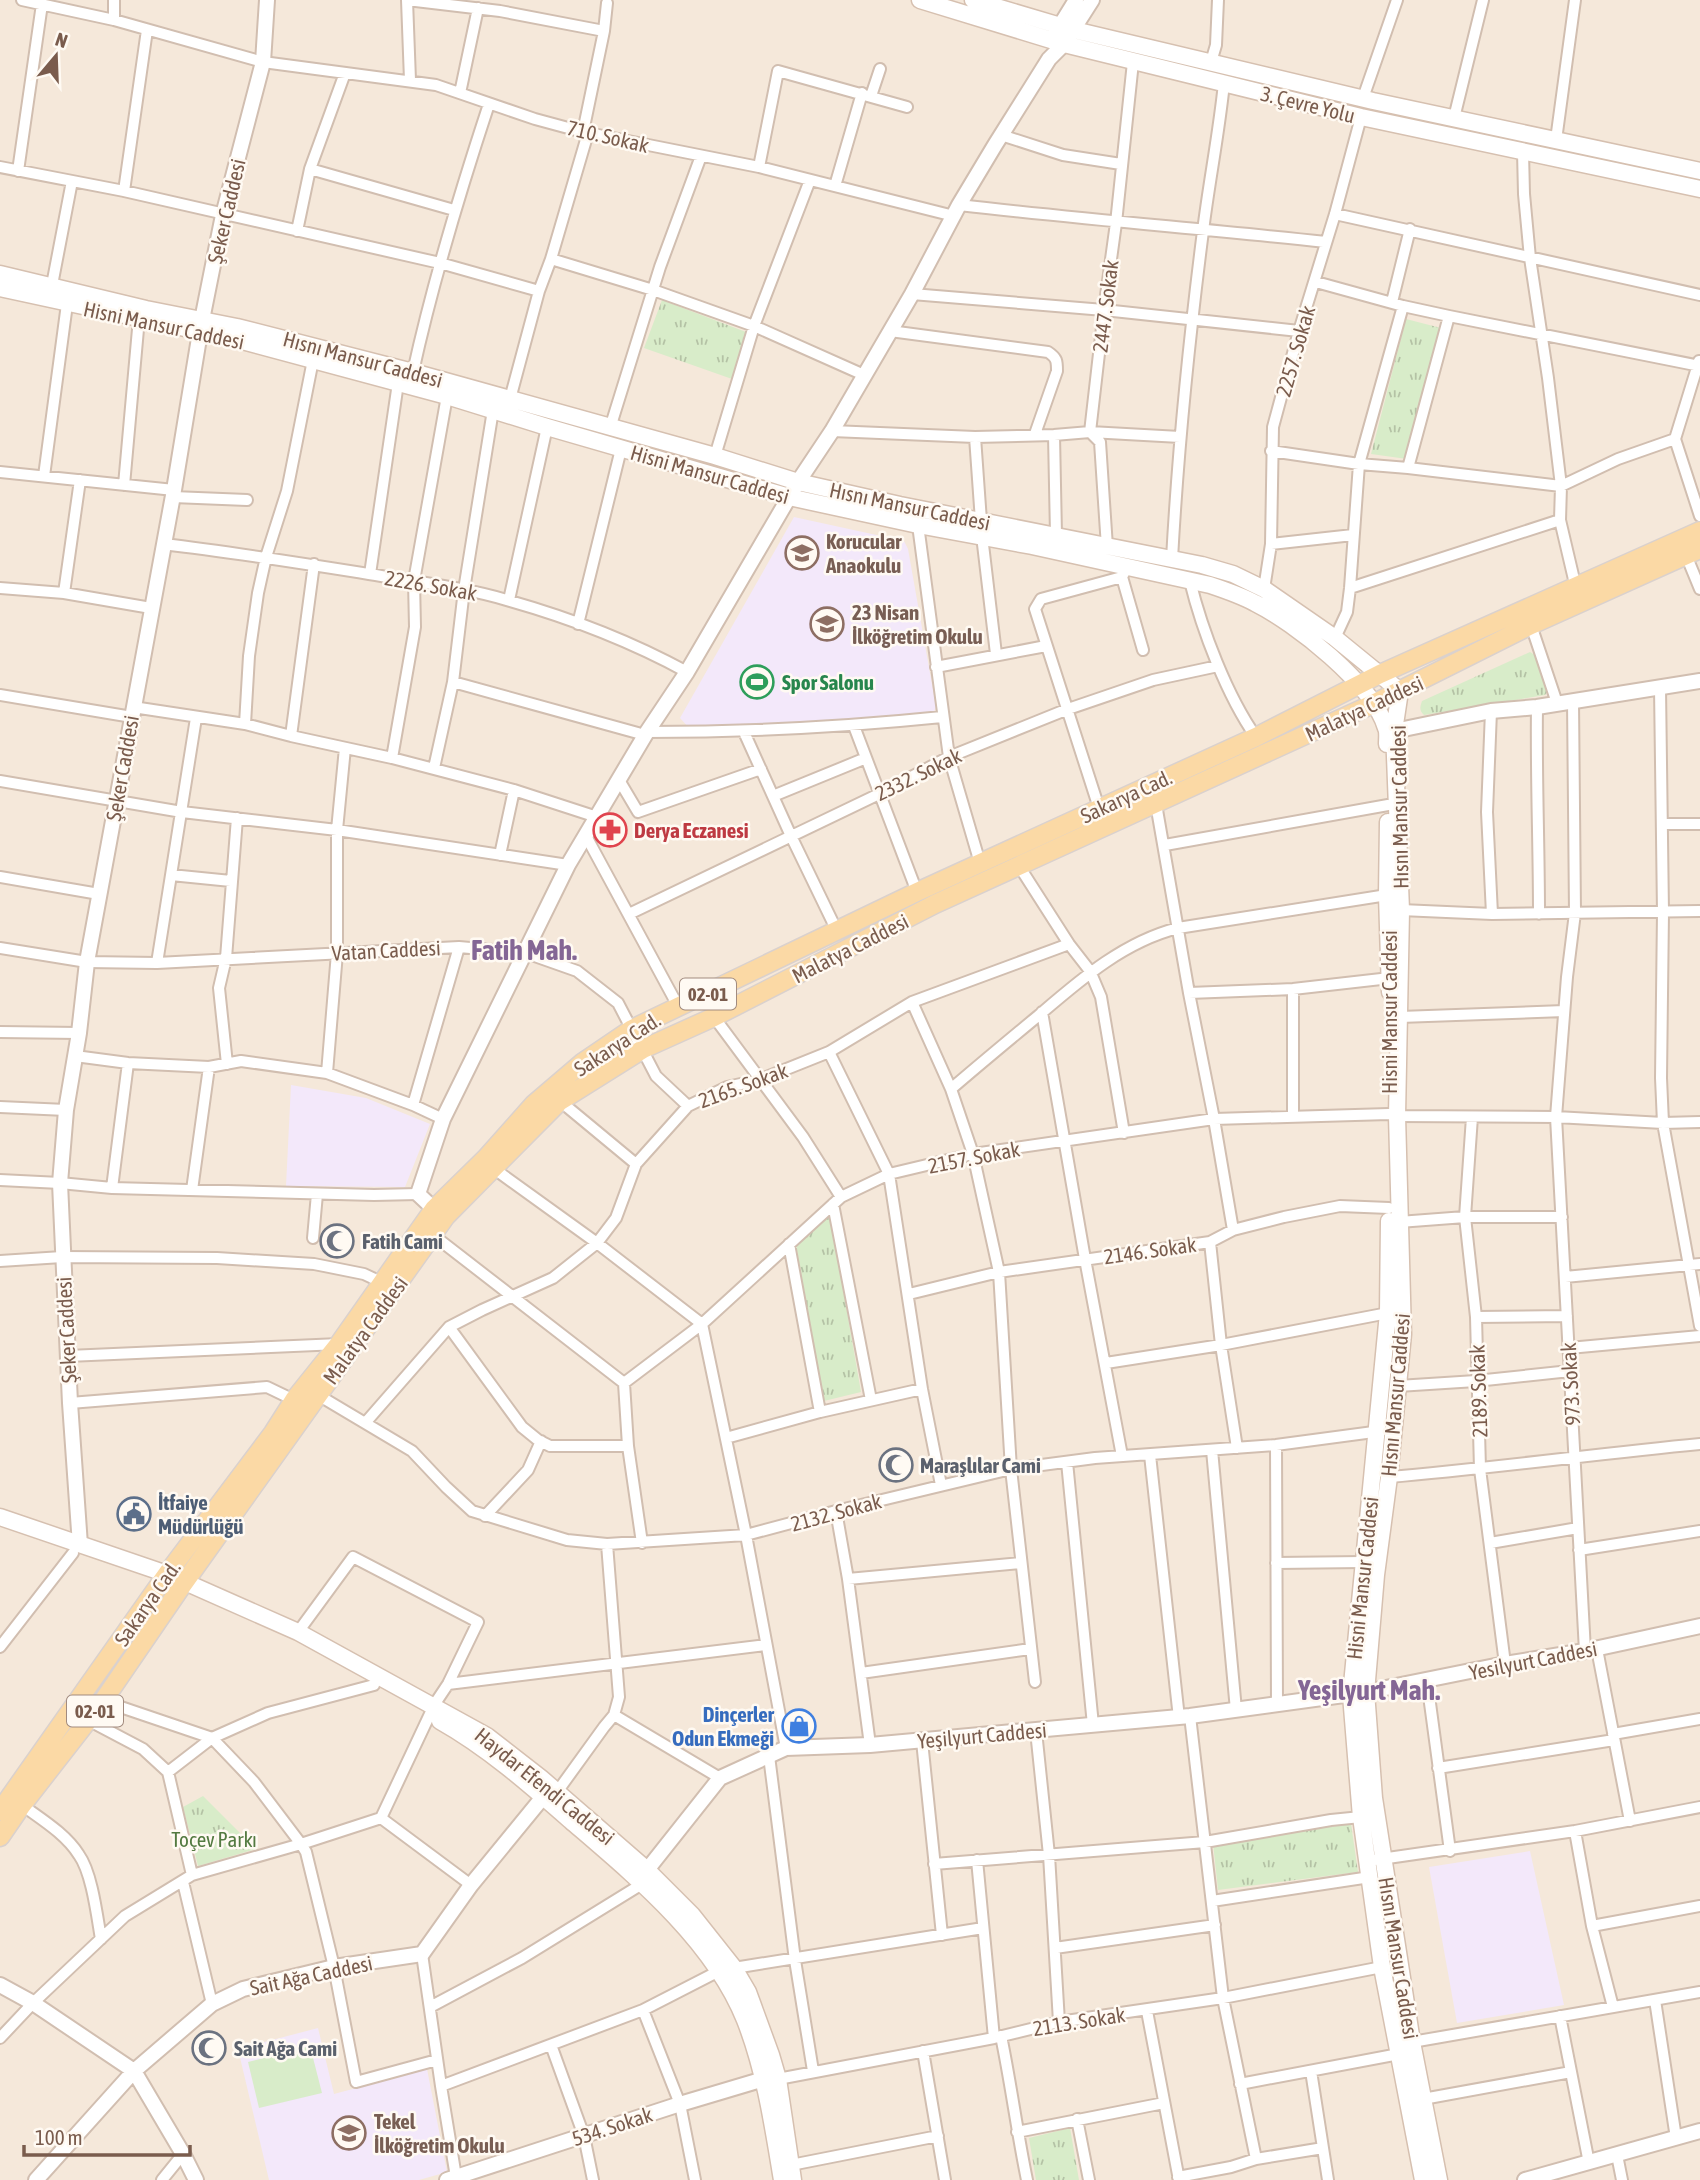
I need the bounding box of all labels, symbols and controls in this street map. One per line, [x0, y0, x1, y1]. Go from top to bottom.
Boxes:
north arrow [21, 21, 91, 91]
text: N [53, 28, 70, 52]
street label: 3. Çevre Yolu [1258, 81, 1358, 127]
street label: 710. Sokak [565, 115, 651, 157]
street label: Şeker Caddesi [202, 156, 250, 266]
street label: 2447. Sokak [1087, 258, 1123, 354]
street label: Hisni Mansur Caddesi [81, 296, 247, 354]
street label: 2257. Sokak [1271, 303, 1319, 399]
street label: Hısnı Mansur Caddesi [281, 326, 445, 392]
street label: Hisni Mansur Caddesi [628, 440, 792, 508]
street label: Hısnı Mansur Caddesi [827, 477, 993, 535]
place label: Korucular Anaokulu [825, 529, 902, 577]
school or university icon: Korucular Anaokulu [783, 534, 821, 572]
street label: 2226. Sokak [383, 565, 479, 605]
place label: 23 Nisan İlköğretim Okulu [852, 600, 983, 648]
school or university icon: 23 Nisan İlköğretim Okulu [808, 605, 846, 643]
sports icon: Spor Salonu [738, 663, 776, 701]
place label: Spor Salonu [782, 670, 874, 694]
street label: Malatya Caddesi [1301, 670, 1427, 746]
street label: Şeker Caddesi [101, 713, 143, 823]
street label: Hısnı Mansur Caddesi [1386, 725, 1412, 889]
street label: 2332. Sokak [871, 743, 965, 805]
street label: Sakarya Cad. [1077, 764, 1175, 828]
pharmacy icon: Derya Eczanesi [591, 811, 629, 849]
place label: Derya Eczanesi [634, 818, 749, 842]
street label: Malatya Caddesi [788, 908, 912, 988]
street label: Hisni Mansur Caddesi [1377, 930, 1401, 1094]
district label: Fatih Mah. [471, 934, 577, 966]
street label: Vatan Caddesi [331, 935, 441, 965]
road number: 02-01 [680, 978, 736, 1010]
street label: Sakarya Cad. [569, 1007, 665, 1081]
street label: 2165. Sokak [695, 1058, 791, 1112]
street label: 2157. Sokak [926, 1136, 1022, 1178]
mosque icon: Fatih Cami [318, 1222, 356, 1260]
place label: Fatih Cami [362, 1229, 443, 1253]
street label: 2146. Sokak [1102, 1232, 1198, 1268]
street label: Malatya Caddesi [318, 1271, 412, 1389]
street label: Şeker Caddesi [51, 1276, 81, 1384]
street label: Hısnı Mansur Caddesi [1376, 1312, 1414, 1478]
street label: 973. Sokak [1556, 1342, 1584, 1426]
street label: 2189. Sokak [1464, 1344, 1492, 1438]
mosque icon: Maraşlılar Cami [877, 1446, 915, 1484]
place label: Maraşlılar Cami [920, 1453, 1041, 1477]
street label: 2132. Sokak [788, 1488, 884, 1536]
place label: İtfaiye Müdürlüğü [158, 1490, 243, 1538]
public building icon: İtfaiye Müdürlüğü [115, 1495, 153, 1533]
street label: Hisni Mansur Caddesi [1342, 1495, 1382, 1661]
street label: Sakarya Cad. [109, 1556, 185, 1650]
street label: Yesilyurt Caddesi [1467, 1636, 1599, 1684]
district label: Yeşilyurt Mah. [1297, 1674, 1440, 1706]
road number: 02-01 [67, 1695, 123, 1726]
place label: Dinçerler Odun Ekmeği [672, 1702, 775, 1750]
shop icon: Dinçerler Odun Ekmeği [780, 1707, 818, 1745]
street label: Yeşilyurt Caddesi [916, 1717, 1048, 1753]
street label: Haydar Efendi Caddesi [471, 1722, 619, 1850]
park label: Toçev Parkı [171, 1827, 257, 1851]
street label: Hısnı Mansur Caddesi [1374, 1875, 1424, 2041]
street label: Sait Ağa Caddesi [247, 1950, 375, 2000]
street label: 2113. Sokak [1031, 2002, 1127, 2040]
mosque icon: Sait Ağa Cami [190, 2029, 228, 2067]
place label: Sait Ağa Cami [234, 2036, 337, 2060]
street label: 534. Sokak [569, 2102, 655, 2150]
place label: Tekel İlköğretim Okulu [374, 2109, 505, 2157]
scale bar [24, 2114, 191, 2158]
school or university icon: Tekel İlköğretim Okulu [330, 2114, 368, 2152]
text: 100 m [35, 2125, 83, 2149]

